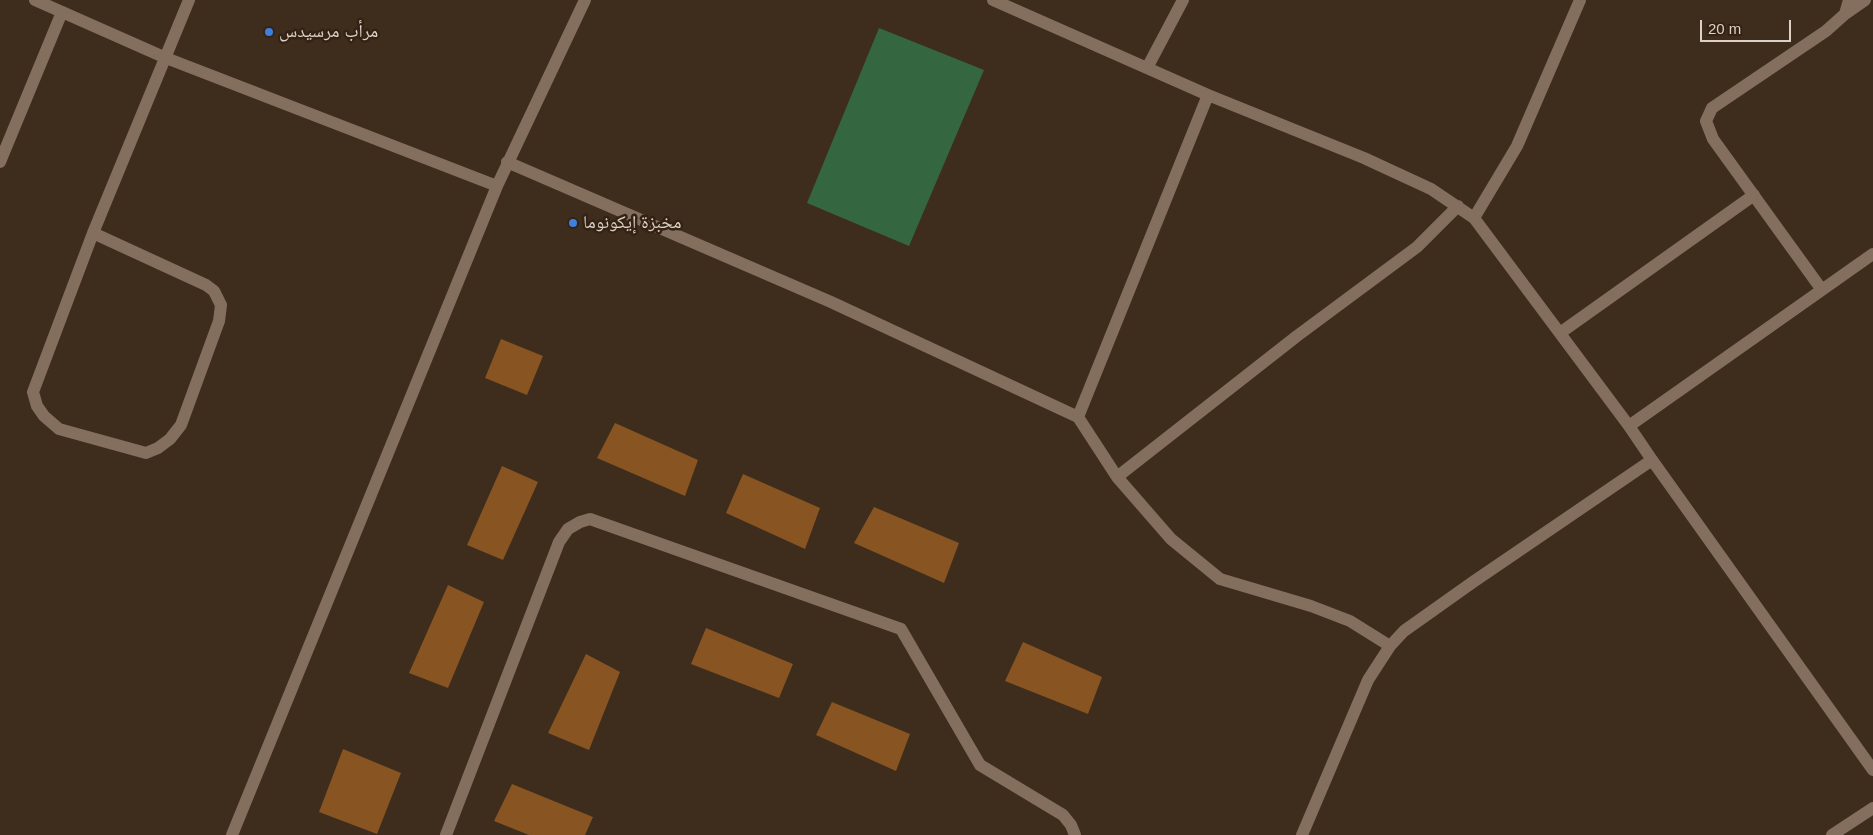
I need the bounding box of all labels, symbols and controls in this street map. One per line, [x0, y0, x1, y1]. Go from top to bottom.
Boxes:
scale bar [1703, 10, 1794, 42]
text: 20 m [1708, 20, 1741, 37]
place label: مرأب مرسيدس [279, 21, 378, 43]
marker: مرأب مرسيدس [263, 26, 275, 38]
place label: مخبزة إيكونوما [583, 212, 681, 234]
marker: مخبزة إيكونوما [567, 217, 579, 229]

